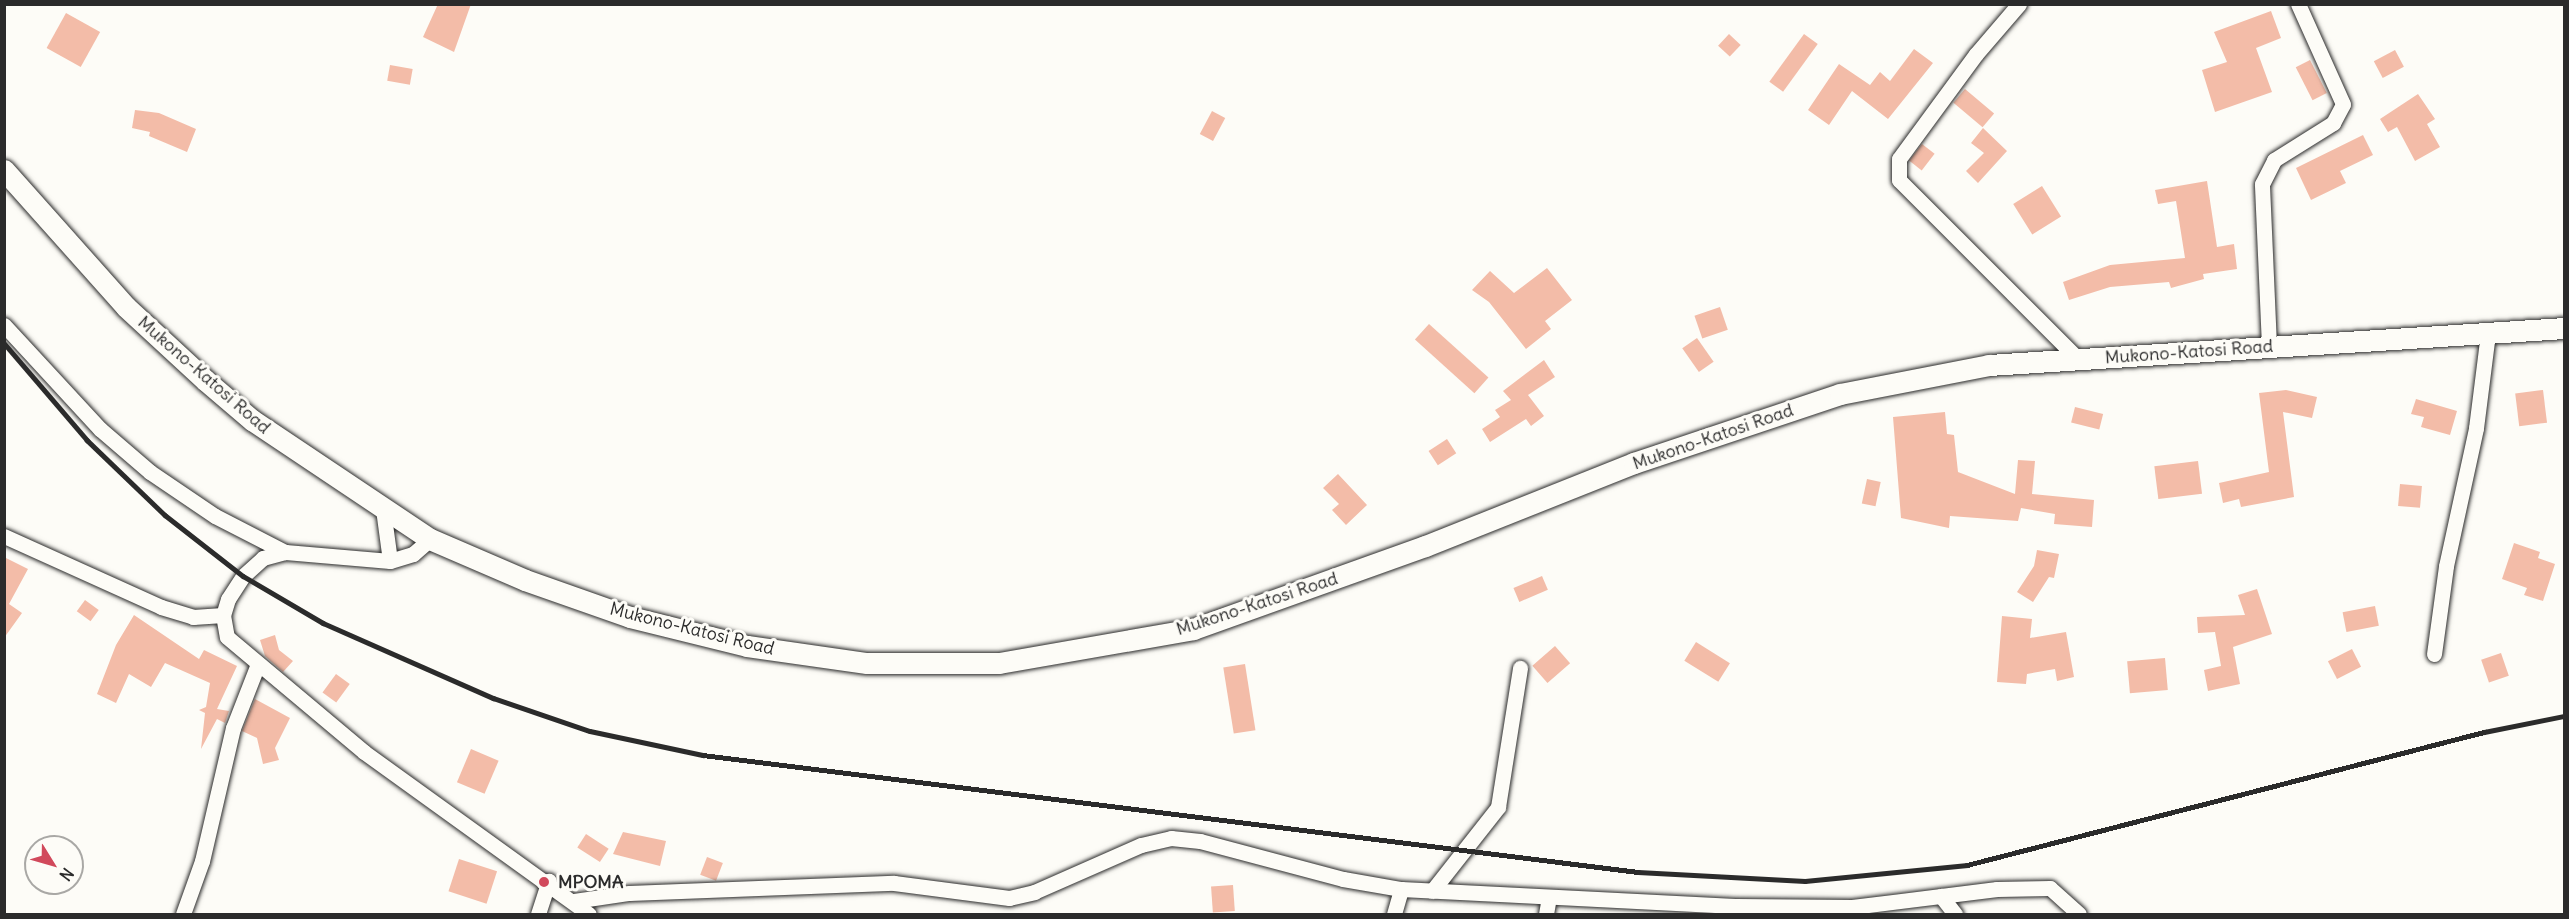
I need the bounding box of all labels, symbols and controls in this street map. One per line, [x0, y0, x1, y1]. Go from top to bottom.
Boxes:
street label: Mukono-Katosi Road [133, 312, 275, 438]
street label: Mukono-Katosi Road [2104, 335, 2274, 369]
street label: Mukono-Katosi Road [1630, 399, 1796, 475]
street label: Mukono-Katosi Road [1173, 568, 1341, 640]
street label: Mukono-Katosi Road [608, 598, 776, 660]
north arrow [24, 835, 84, 895]
text: N [55, 864, 78, 885]
place label: MPOMA [558, 871, 624, 893]
marker: MPOMA [535, 873, 553, 891]

